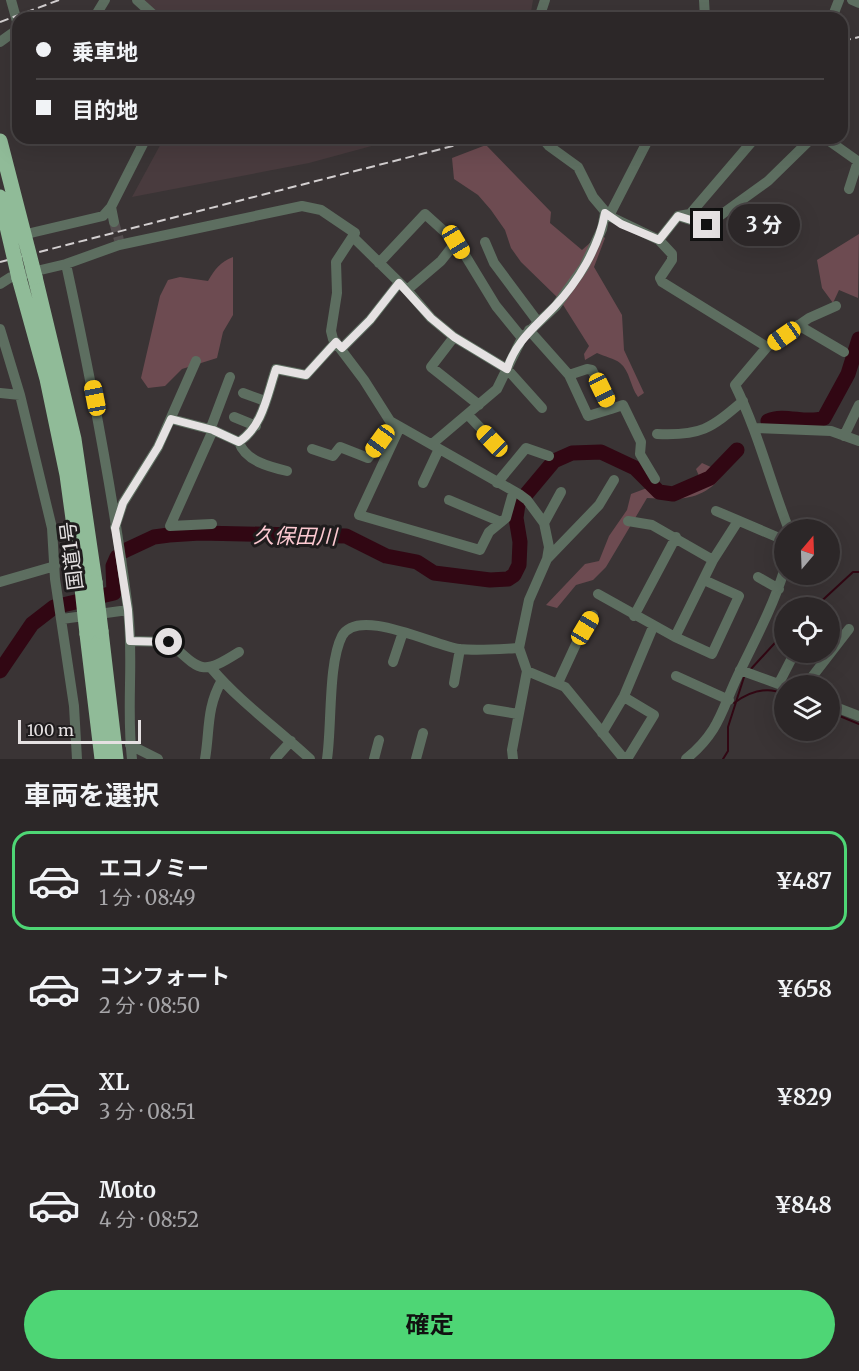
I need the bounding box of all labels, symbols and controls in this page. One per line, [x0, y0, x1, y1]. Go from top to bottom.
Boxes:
text: 乗車地 [72, 38, 138, 66]
text: 目的地 [72, 96, 138, 124]
callout: 3 分 [728, 204, 800, 246]
route end [693, 211, 720, 238]
text: 3 分 [746, 212, 782, 237]
car [439, 222, 473, 262]
car [764, 318, 804, 354]
car [586, 370, 618, 410]
car [83, 379, 107, 417]
car [362, 421, 398, 461]
car [473, 422, 511, 460]
north arrow [774, 519, 840, 585]
map controls [774, 519, 840, 741]
street label: 国道1号 [54, 520, 88, 592]
water label: 久保田川 [253, 522, 339, 550]
button: locate [774, 597, 840, 663]
car [568, 608, 602, 648]
route start [155, 628, 182, 655]
button: layers [774, 675, 840, 741]
scale bar [18, 717, 141, 744]
text: 100 m [27, 720, 74, 740]
text: 車両を選択 [24, 778, 159, 812]
icon: car [27, 854, 81, 908]
text: エコノミー [99, 854, 209, 882]
text: ¥487 [775, 867, 832, 895]
text: 1 分 · 08:49 [99, 885, 196, 910]
icon: car [27, 962, 81, 1016]
text: コンフォート [99, 962, 230, 990]
text: ¥658 [776, 975, 832, 1003]
text: 2 分 · 08:50 [99, 993, 200, 1018]
text: XL [99, 1068, 129, 1096]
icon: car [27, 1070, 81, 1124]
text: ¥829 [776, 1083, 832, 1111]
text: 3 分 · 08:51 [99, 1099, 195, 1124]
text: Moto [99, 1176, 156, 1204]
icon: car [27, 1178, 81, 1232]
text: ¥848 [774, 1191, 832, 1219]
text: 4 分 · 08:52 [99, 1207, 199, 1232]
button: 確定 [24, 1290, 835, 1359]

